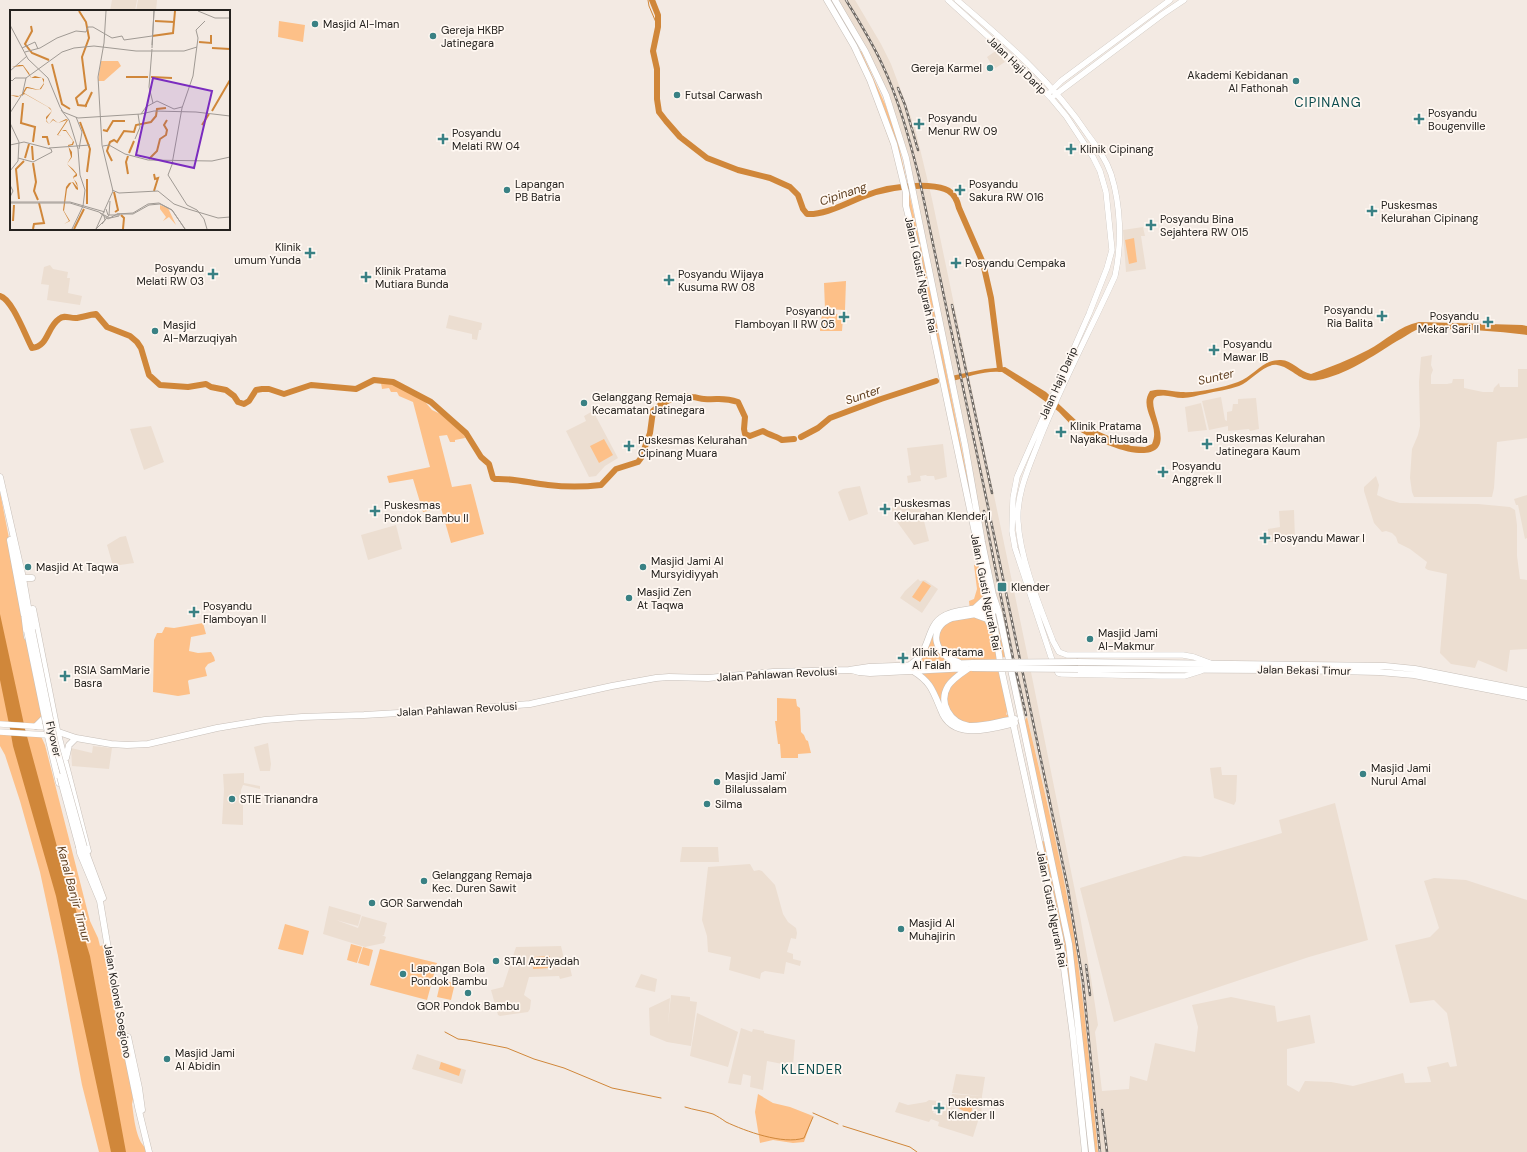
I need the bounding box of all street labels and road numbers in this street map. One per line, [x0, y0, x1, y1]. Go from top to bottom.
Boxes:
street label: Jalan Haji Darip [984, 33, 1050, 97]
street label: Jalan I Gusti Ngurah Rai [902, 215, 940, 335]
street label: Jalan Haji Darip [1036, 344, 1080, 421]
street label: Jalan I Gusti Ngurah Rai [968, 532, 1004, 652]
street label: Jalan Bekasi Timur [1257, 662, 1351, 678]
street label: Jalan Pahlawan Revolusi [716, 664, 838, 684]
street label: Jalan Pahlawan Revolusi [396, 699, 518, 719]
street label: Flyover [43, 720, 65, 758]
street label: Jalan I Gusti Ngurah Rai [1034, 849, 1070, 969]
street label: Jalan Kolonel Soegiono [101, 943, 135, 1059]

